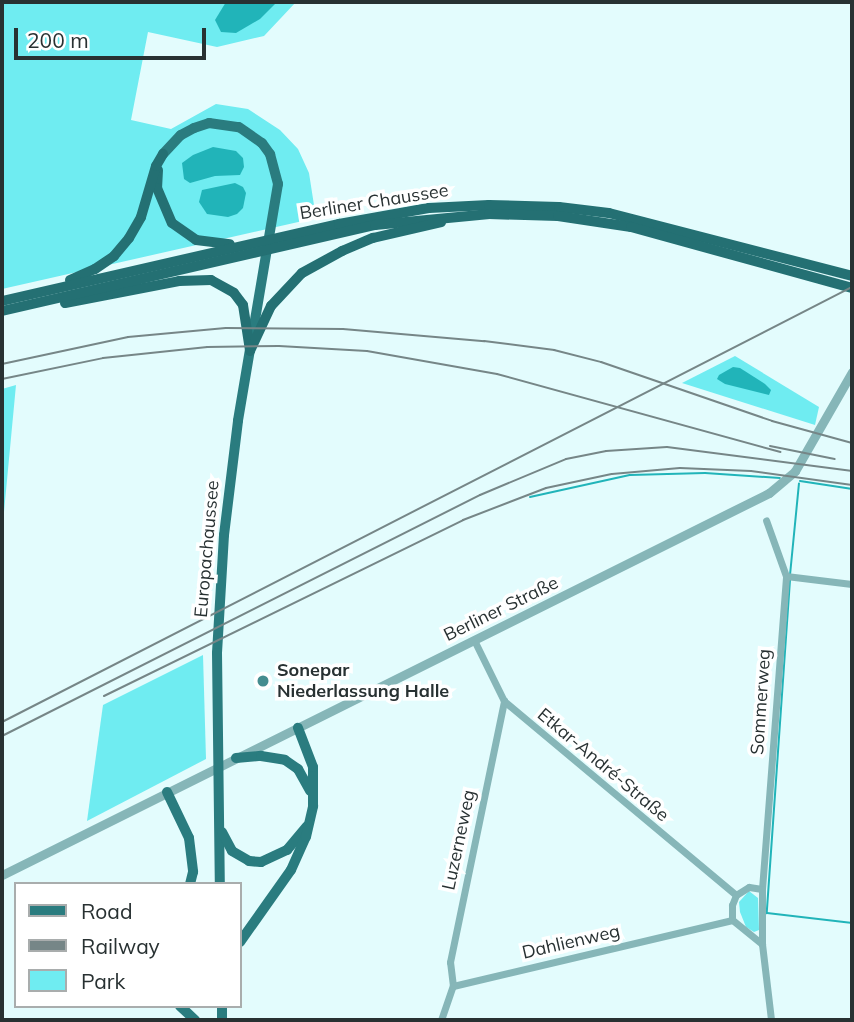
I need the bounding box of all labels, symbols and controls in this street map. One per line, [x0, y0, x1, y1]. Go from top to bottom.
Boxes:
scale bar [18, 14, 210, 58]
text: 200 m [27, 27, 89, 53]
street label: Berliner Chaussee [298, 180, 450, 224]
street label: Europachaussee [190, 480, 224, 618]
street label: Berliner Straße [440, 572, 562, 646]
street label: Sommerweg [747, 648, 775, 756]
place label: Sonepar Niederlassung Halle [277, 660, 449, 702]
marker: Sonepar Niederlassung Halle [255, 673, 271, 689]
street label: Etkar-André-Straße [533, 704, 673, 826]
street label: Luzerneweg [438, 788, 480, 892]
legend [14, 882, 242, 1008]
text: Road [81, 898, 132, 924]
street label: Dahlienweg [520, 920, 622, 964]
text: Railway [81, 933, 160, 959]
text: Park [81, 968, 125, 994]

